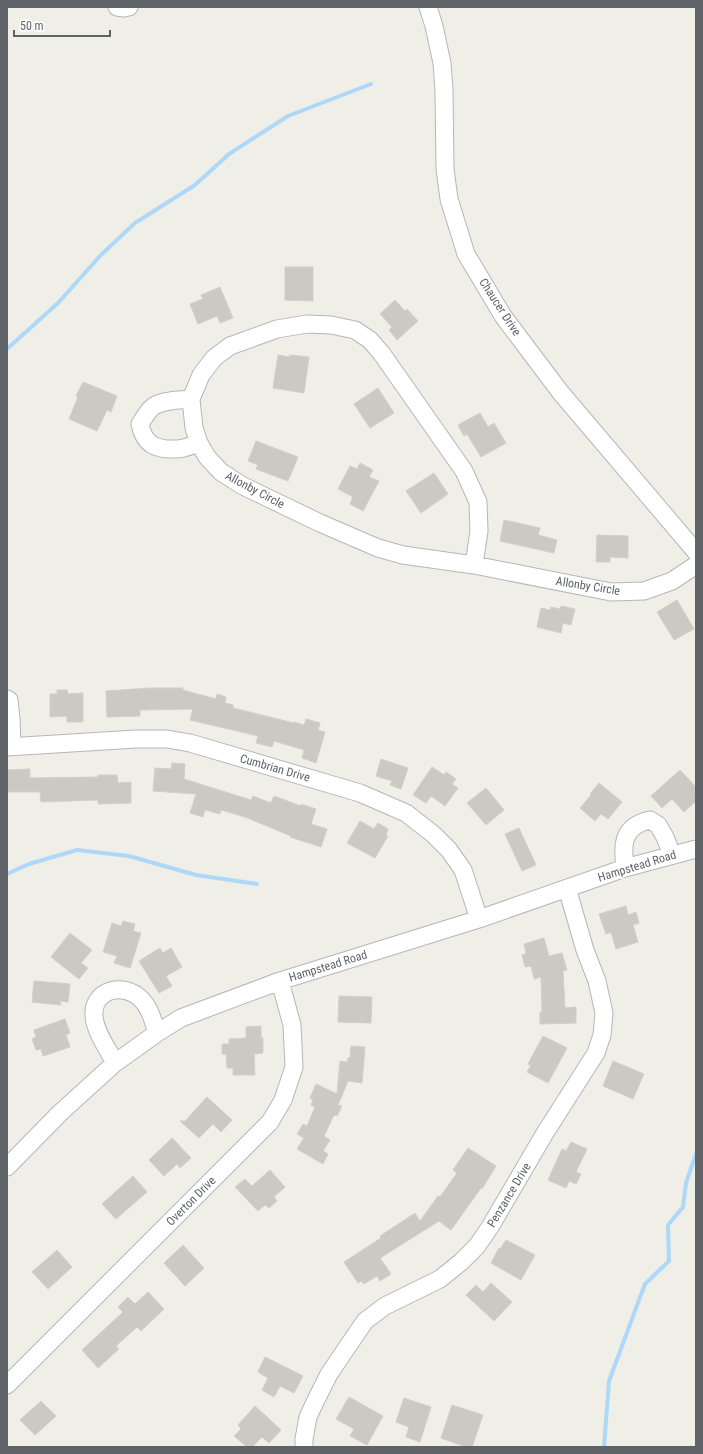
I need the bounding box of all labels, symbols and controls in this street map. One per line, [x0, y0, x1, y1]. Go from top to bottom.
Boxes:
scale bar [14, 12, 110, 38]
text: 50 m [20, 19, 44, 33]
street label: Chaucer Drive [476, 276, 524, 339]
street label: Allonby Circle [223, 469, 287, 512]
street label: Allonby Circle [555, 574, 622, 598]
street label: Cumbrian Drive [238, 751, 312, 785]
street label: Hampstead Road [596, 847, 678, 885]
street label: Hampstead Road [287, 947, 369, 985]
street label: Penzance Drive [484, 1160, 534, 1230]
street label: Overton Drive [163, 1173, 219, 1229]

